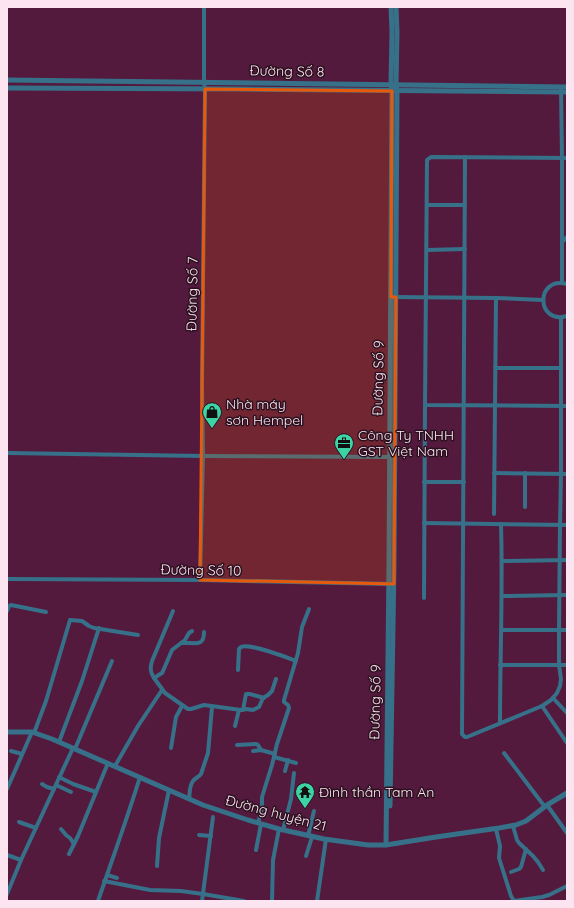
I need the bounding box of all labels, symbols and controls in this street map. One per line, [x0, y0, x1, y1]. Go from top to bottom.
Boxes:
street label: Đường Số 8 [249, 61, 325, 81]
street label: Đường Số 7 [182, 257, 202, 331]
street label: Đường Số 9 [368, 340, 388, 416]
place label: Nhà máy sơn Hempel [226, 395, 303, 429]
shop icon: Nhà máy sơn Hempel [201, 401, 223, 429]
place label: Công Ty TNHH GST Việt Nam [358, 426, 454, 460]
office icon: Công Ty TNHH GST Việt Nam [333, 432, 355, 460]
street label: Đường Số 10 [160, 560, 242, 580]
street label: Đường Số 9 [365, 664, 385, 740]
temple icon: Đình thần Tam An [294, 781, 316, 809]
place label: Đình thần Tam An [319, 783, 434, 801]
street label: Đường huyện 21 [224, 791, 328, 835]

